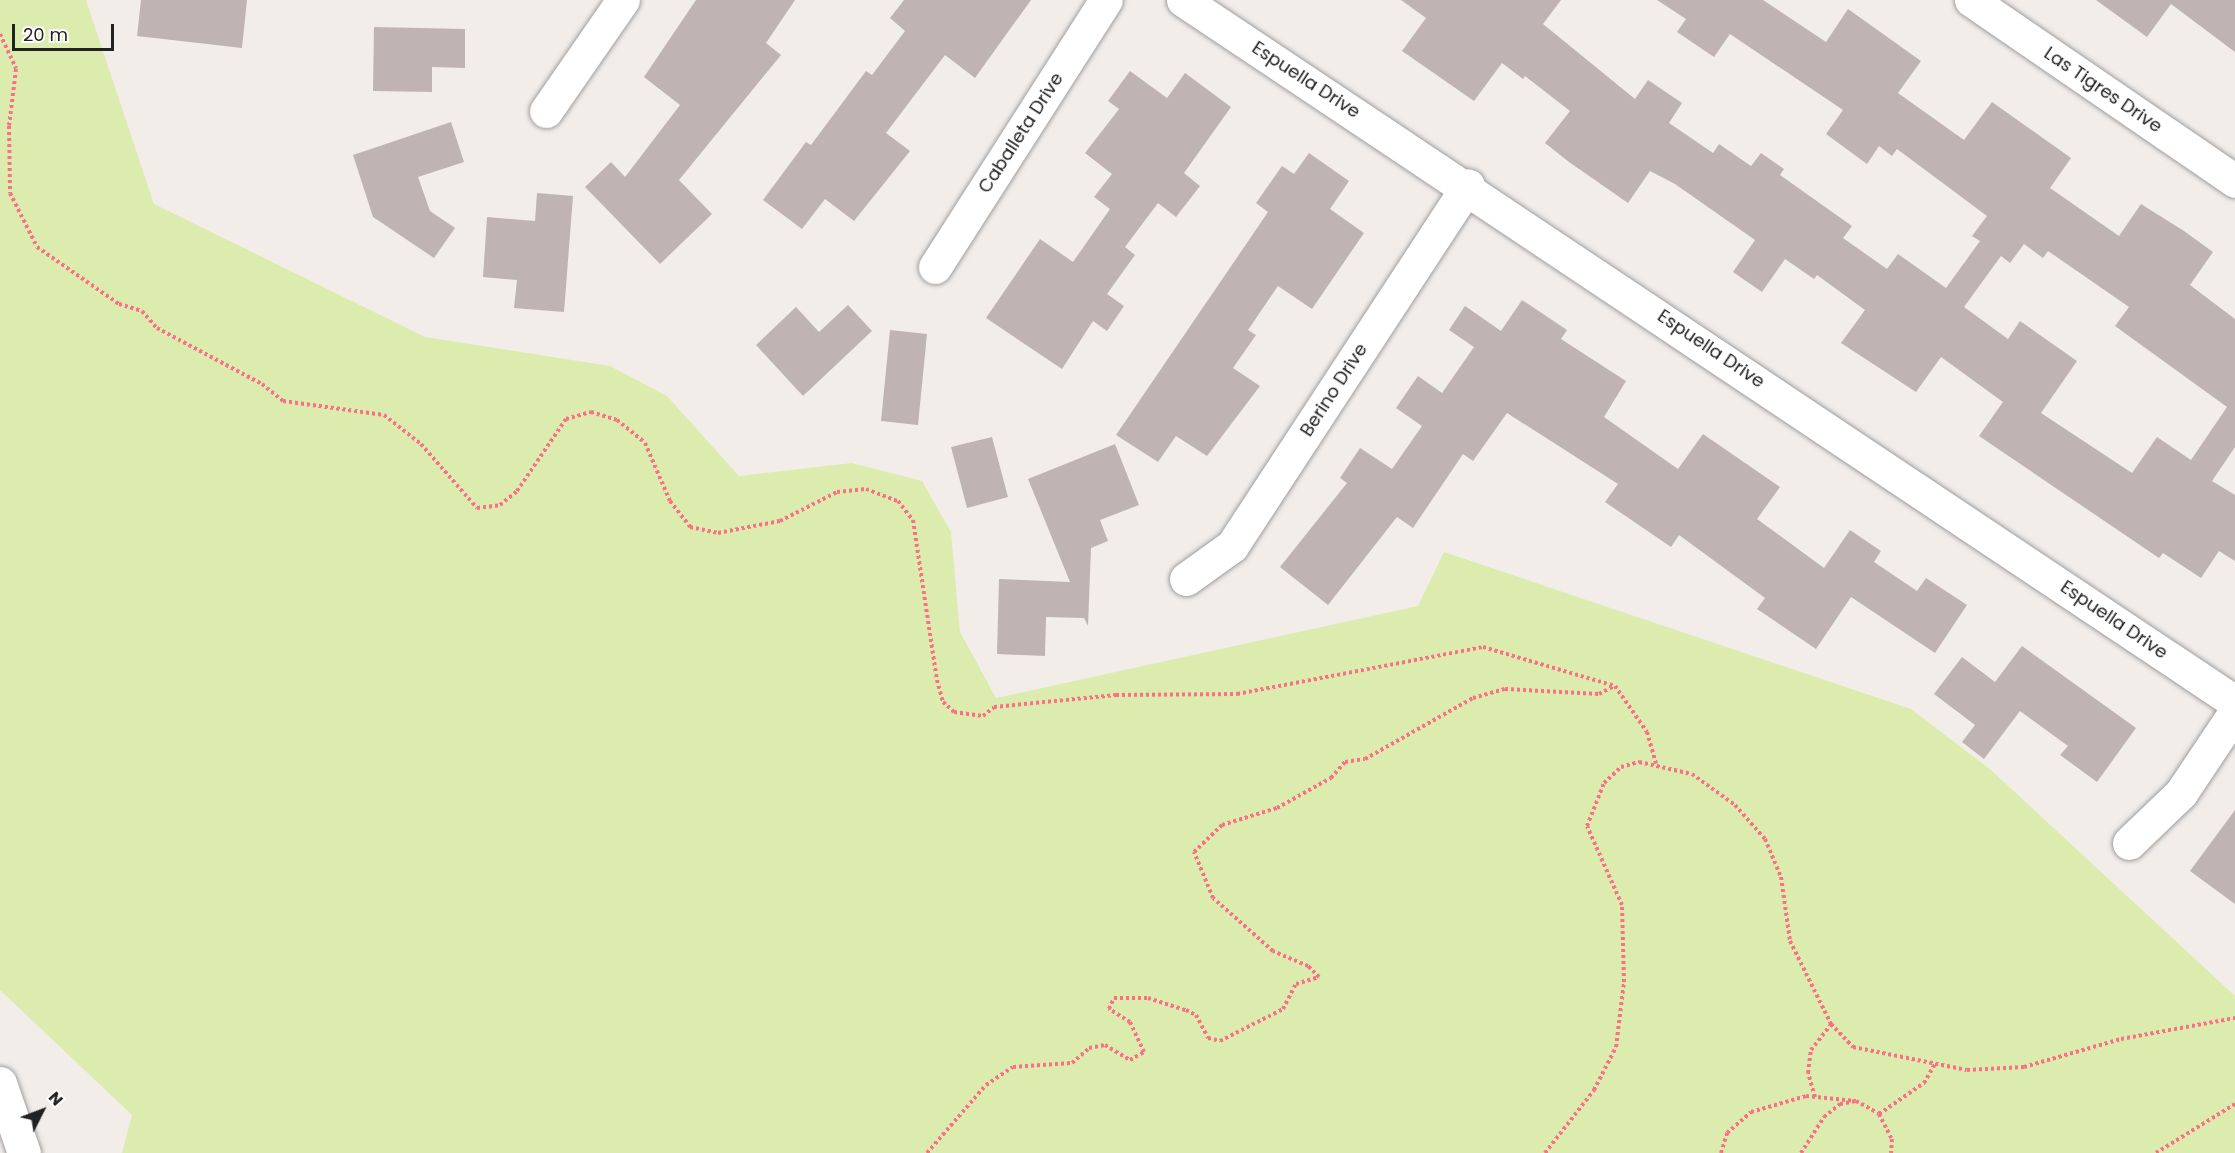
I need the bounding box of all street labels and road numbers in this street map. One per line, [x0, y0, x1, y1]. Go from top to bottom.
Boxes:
street label: Espuella Drive [1248, 37, 1364, 123]
street label: Las Tigres Drive [2040, 43, 2166, 137]
street label: Caballeta Drive [974, 69, 1068, 197]
street label: Espuella Drive [1653, 305, 1769, 393]
street label: Berino Drive [1296, 340, 1372, 440]
street label: Espuella Drive [2056, 576, 2172, 664]

